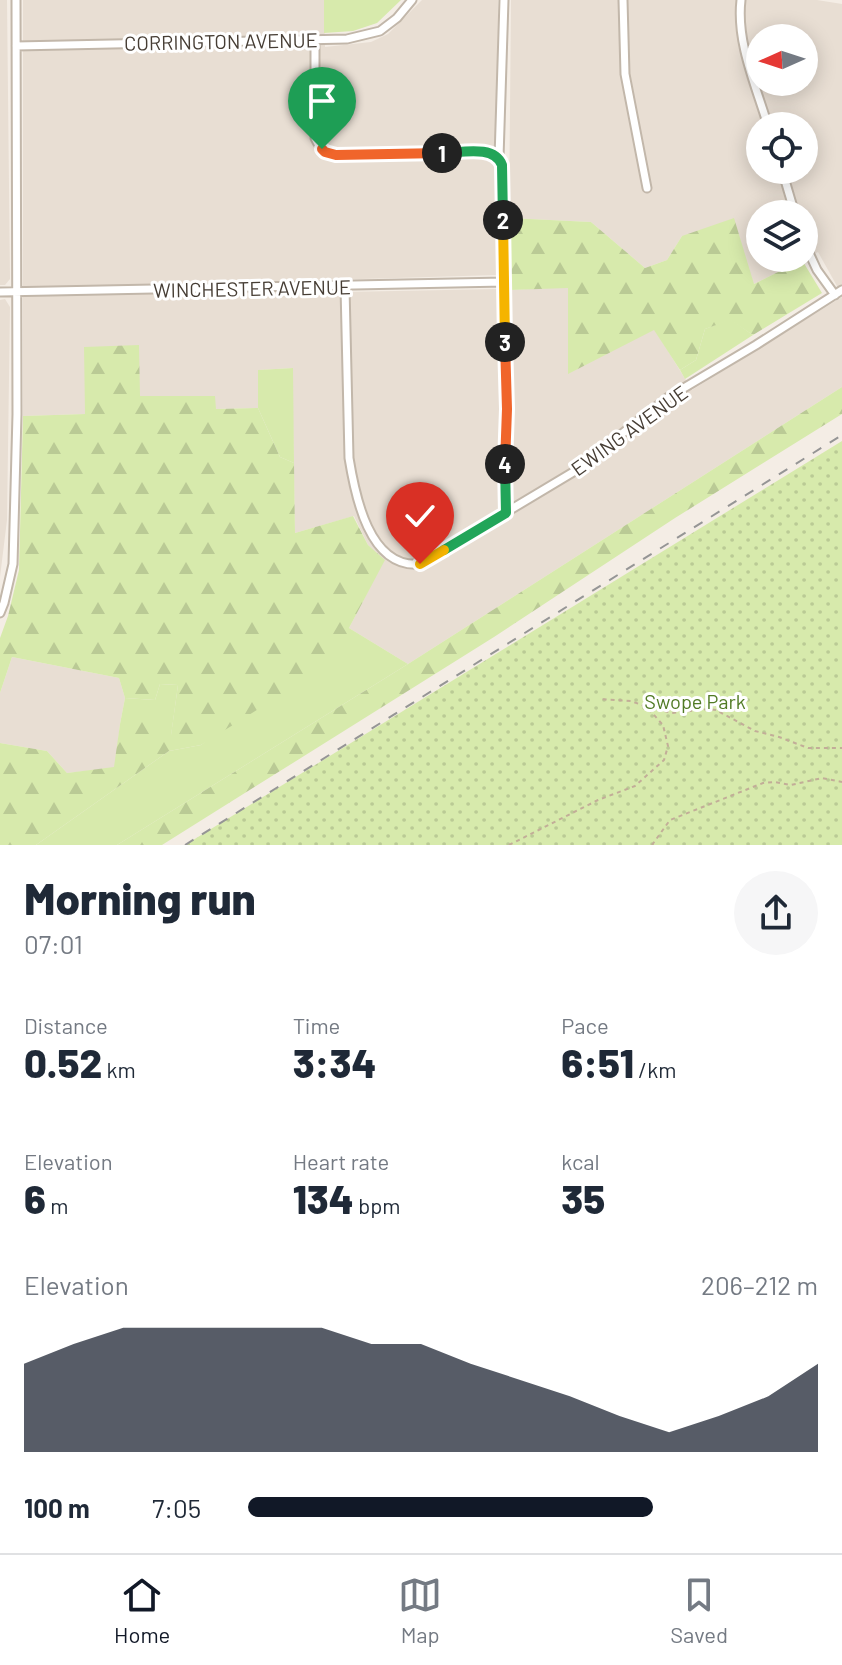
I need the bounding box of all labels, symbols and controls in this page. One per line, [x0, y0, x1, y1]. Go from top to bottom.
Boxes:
north arrow [746, 24, 818, 96]
map controls [746, 24, 818, 272]
street label: CORRINGTON AVENUE [124, 27, 318, 55]
pin [288, 67, 356, 149]
icon: arrive [300, 79, 344, 123]
button: locate [746, 112, 818, 184]
pin: 1 [422, 133, 462, 173]
text: 1 [438, 140, 446, 166]
pin: 2 [483, 200, 523, 240]
button: layers [746, 200, 818, 272]
text: 2 [497, 207, 509, 233]
street label: WINCHESTER AVENUE [153, 274, 351, 302]
pin: 3 [485, 322, 525, 362]
text: 3 [499, 329, 511, 355]
street label: EWING AVENUE [566, 380, 692, 480]
pin: 4 [485, 444, 525, 484]
text: 4 [498, 451, 512, 477]
pin [386, 482, 454, 564]
icon: check [398, 494, 442, 538]
park label: Swope Park [644, 689, 746, 713]
text: Morning run [24, 871, 256, 924]
button: share [734, 871, 818, 955]
text: 07:01 [24, 928, 83, 959]
text: Distance [24, 1012, 108, 1038]
text: Time [293, 1012, 340, 1038]
text: Pace [561, 1012, 609, 1038]
text: 0.52 [24, 1038, 102, 1086]
text: 3:34 [293, 1038, 376, 1086]
text: 6:51 [561, 1038, 634, 1086]
text: km [102, 1056, 136, 1082]
text: /km [634, 1056, 676, 1082]
text: Elevation [24, 1148, 113, 1174]
text: Heart rate [293, 1148, 389, 1174]
text: kcal [561, 1148, 600, 1174]
text: 6 [24, 1174, 46, 1222]
text: 134 [293, 1174, 354, 1222]
text: 35 [561, 1174, 605, 1222]
text: m [46, 1192, 68, 1218]
text: bpm [354, 1192, 401, 1218]
text: Elevation [24, 1269, 129, 1300]
text: 206–212 m [701, 1269, 818, 1300]
text: 100 m [24, 1492, 90, 1523]
text: 7:05 [152, 1492, 201, 1523]
tab: Home [114, 1573, 170, 1647]
tab: Map [398, 1573, 442, 1647]
tab: Saved [670, 1573, 728, 1647]

